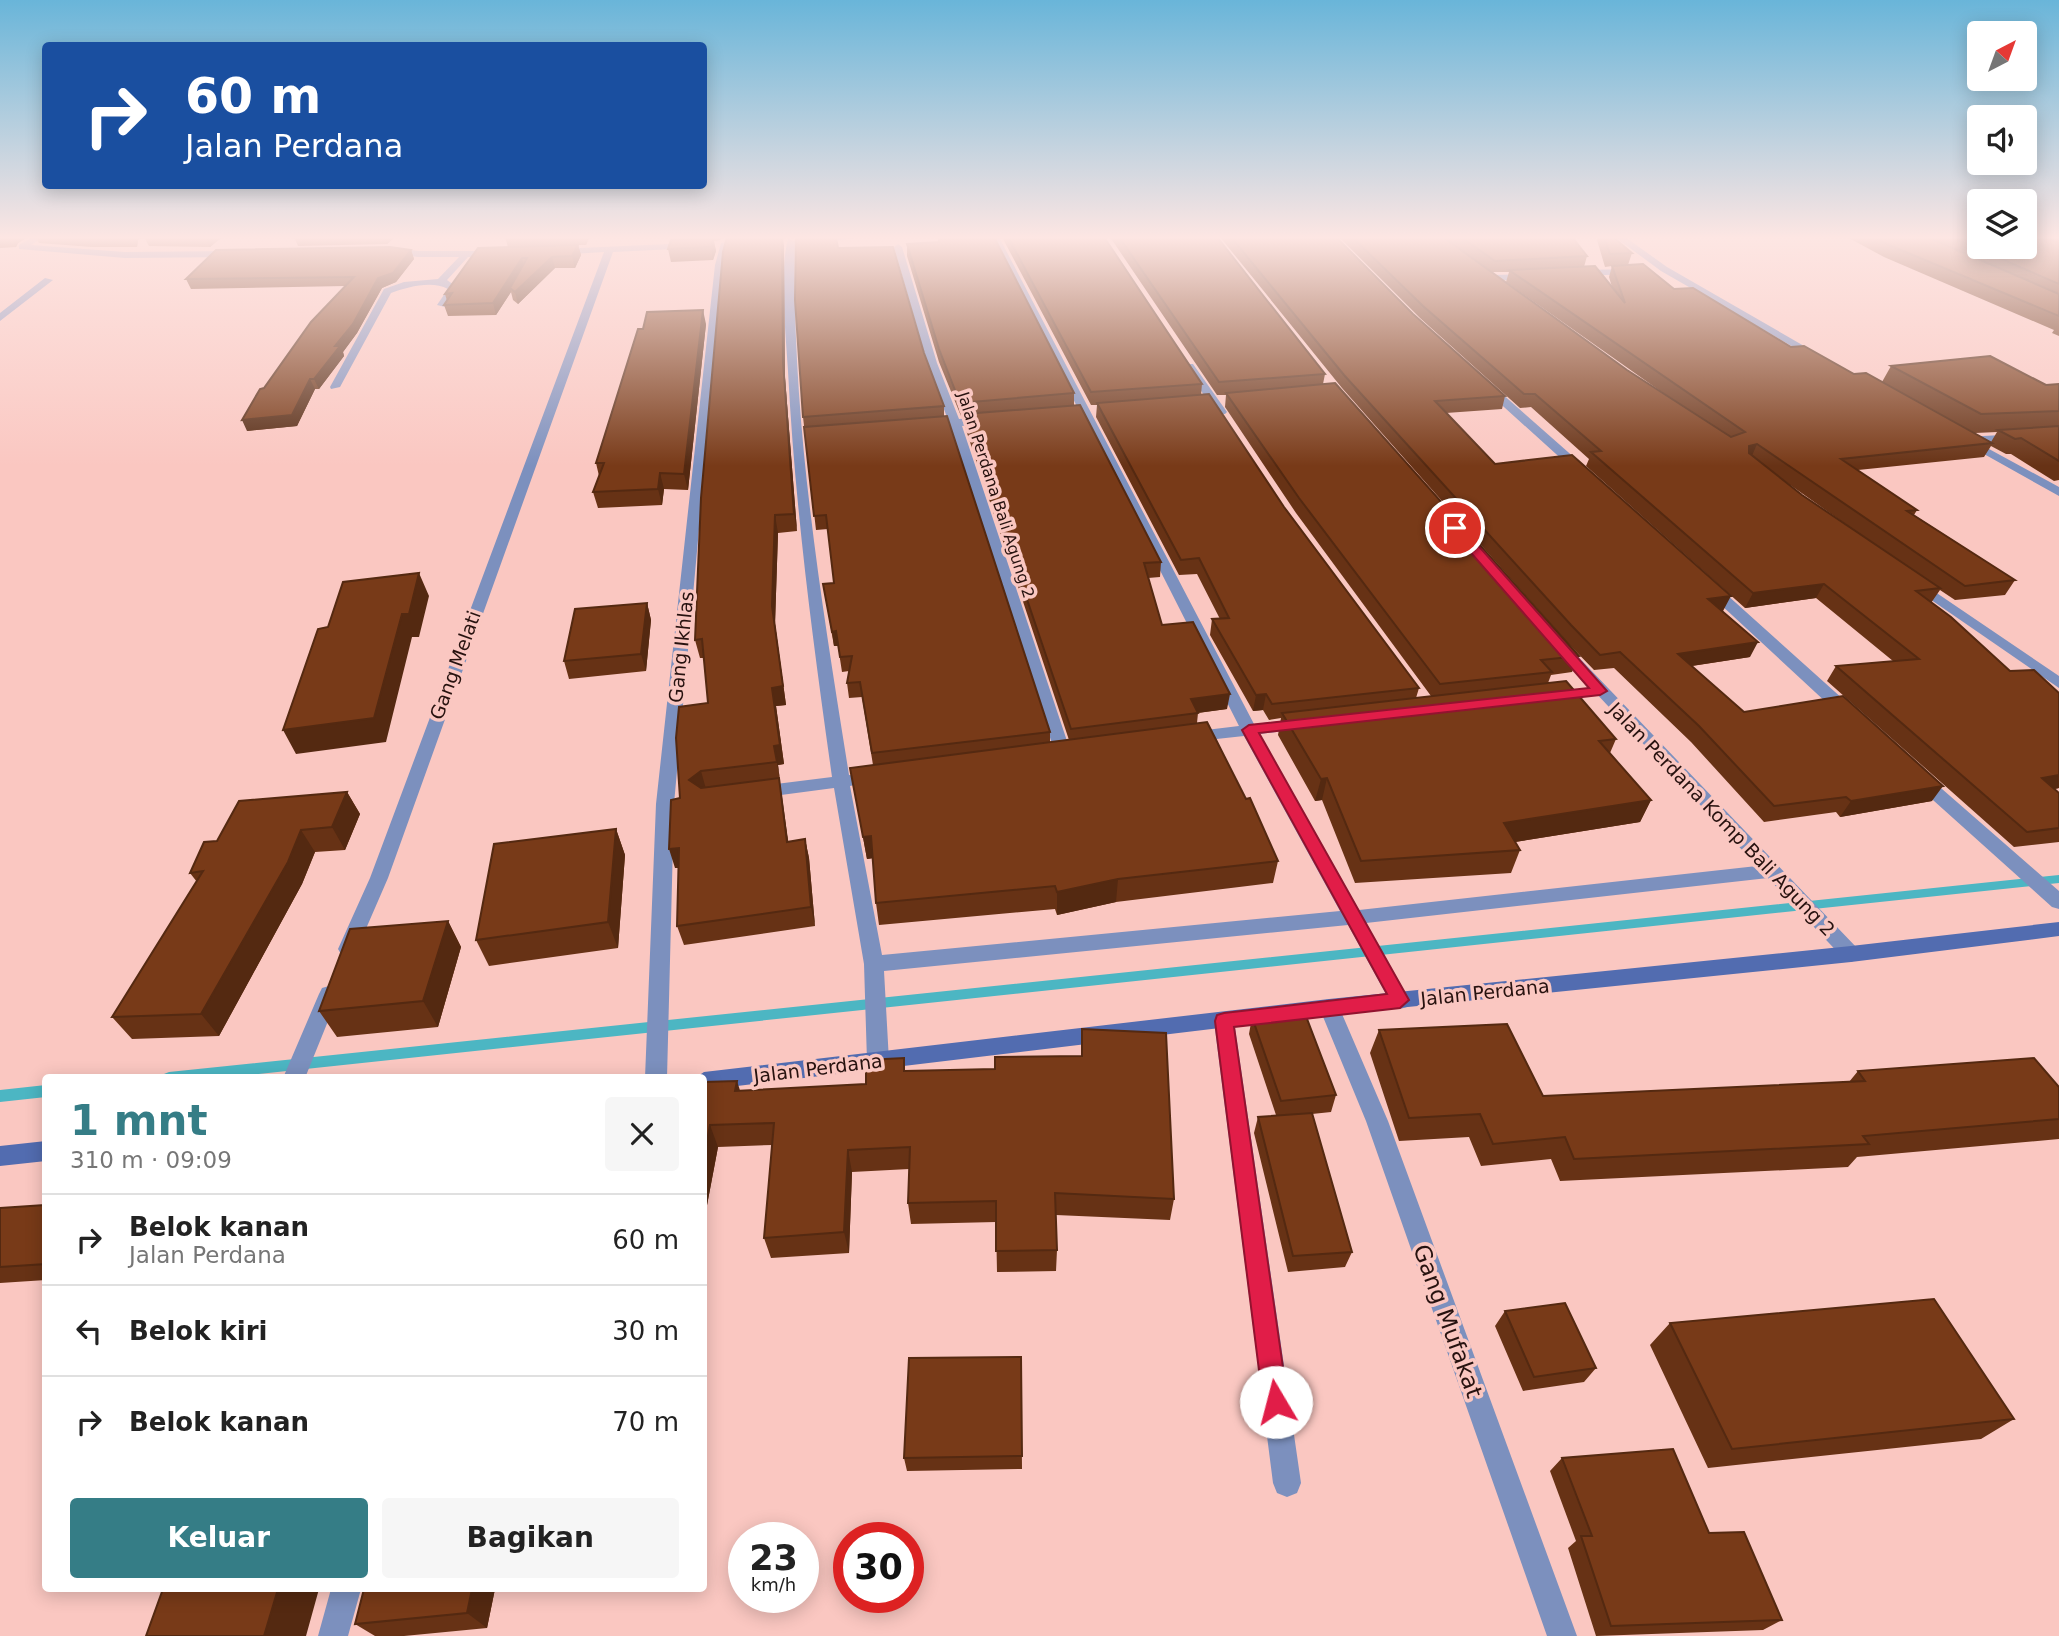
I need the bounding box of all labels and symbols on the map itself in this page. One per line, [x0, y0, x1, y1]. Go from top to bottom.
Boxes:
north arrow [1967, 21, 2037, 91]
street label: Jalan Perdana Bali Agung 2 [953, 389, 1038, 601]
pin [1425, 498, 1485, 558]
street label: Gang Ikhlas [664, 590, 698, 704]
street label: Gang Melati [425, 608, 485, 722]
street label: Jalan Perdana Komp Bali Agung 2 [1604, 697, 1840, 940]
street label: Jalan Perdana [1418, 974, 1551, 1010]
street label: Jalan Perdana [751, 1049, 884, 1087]
street label: Gang Mufakat [1408, 1241, 1488, 1401]
position arrow [1239, 1365, 1313, 1439]
speed limit sign: 30 [833, 1522, 924, 1613]

